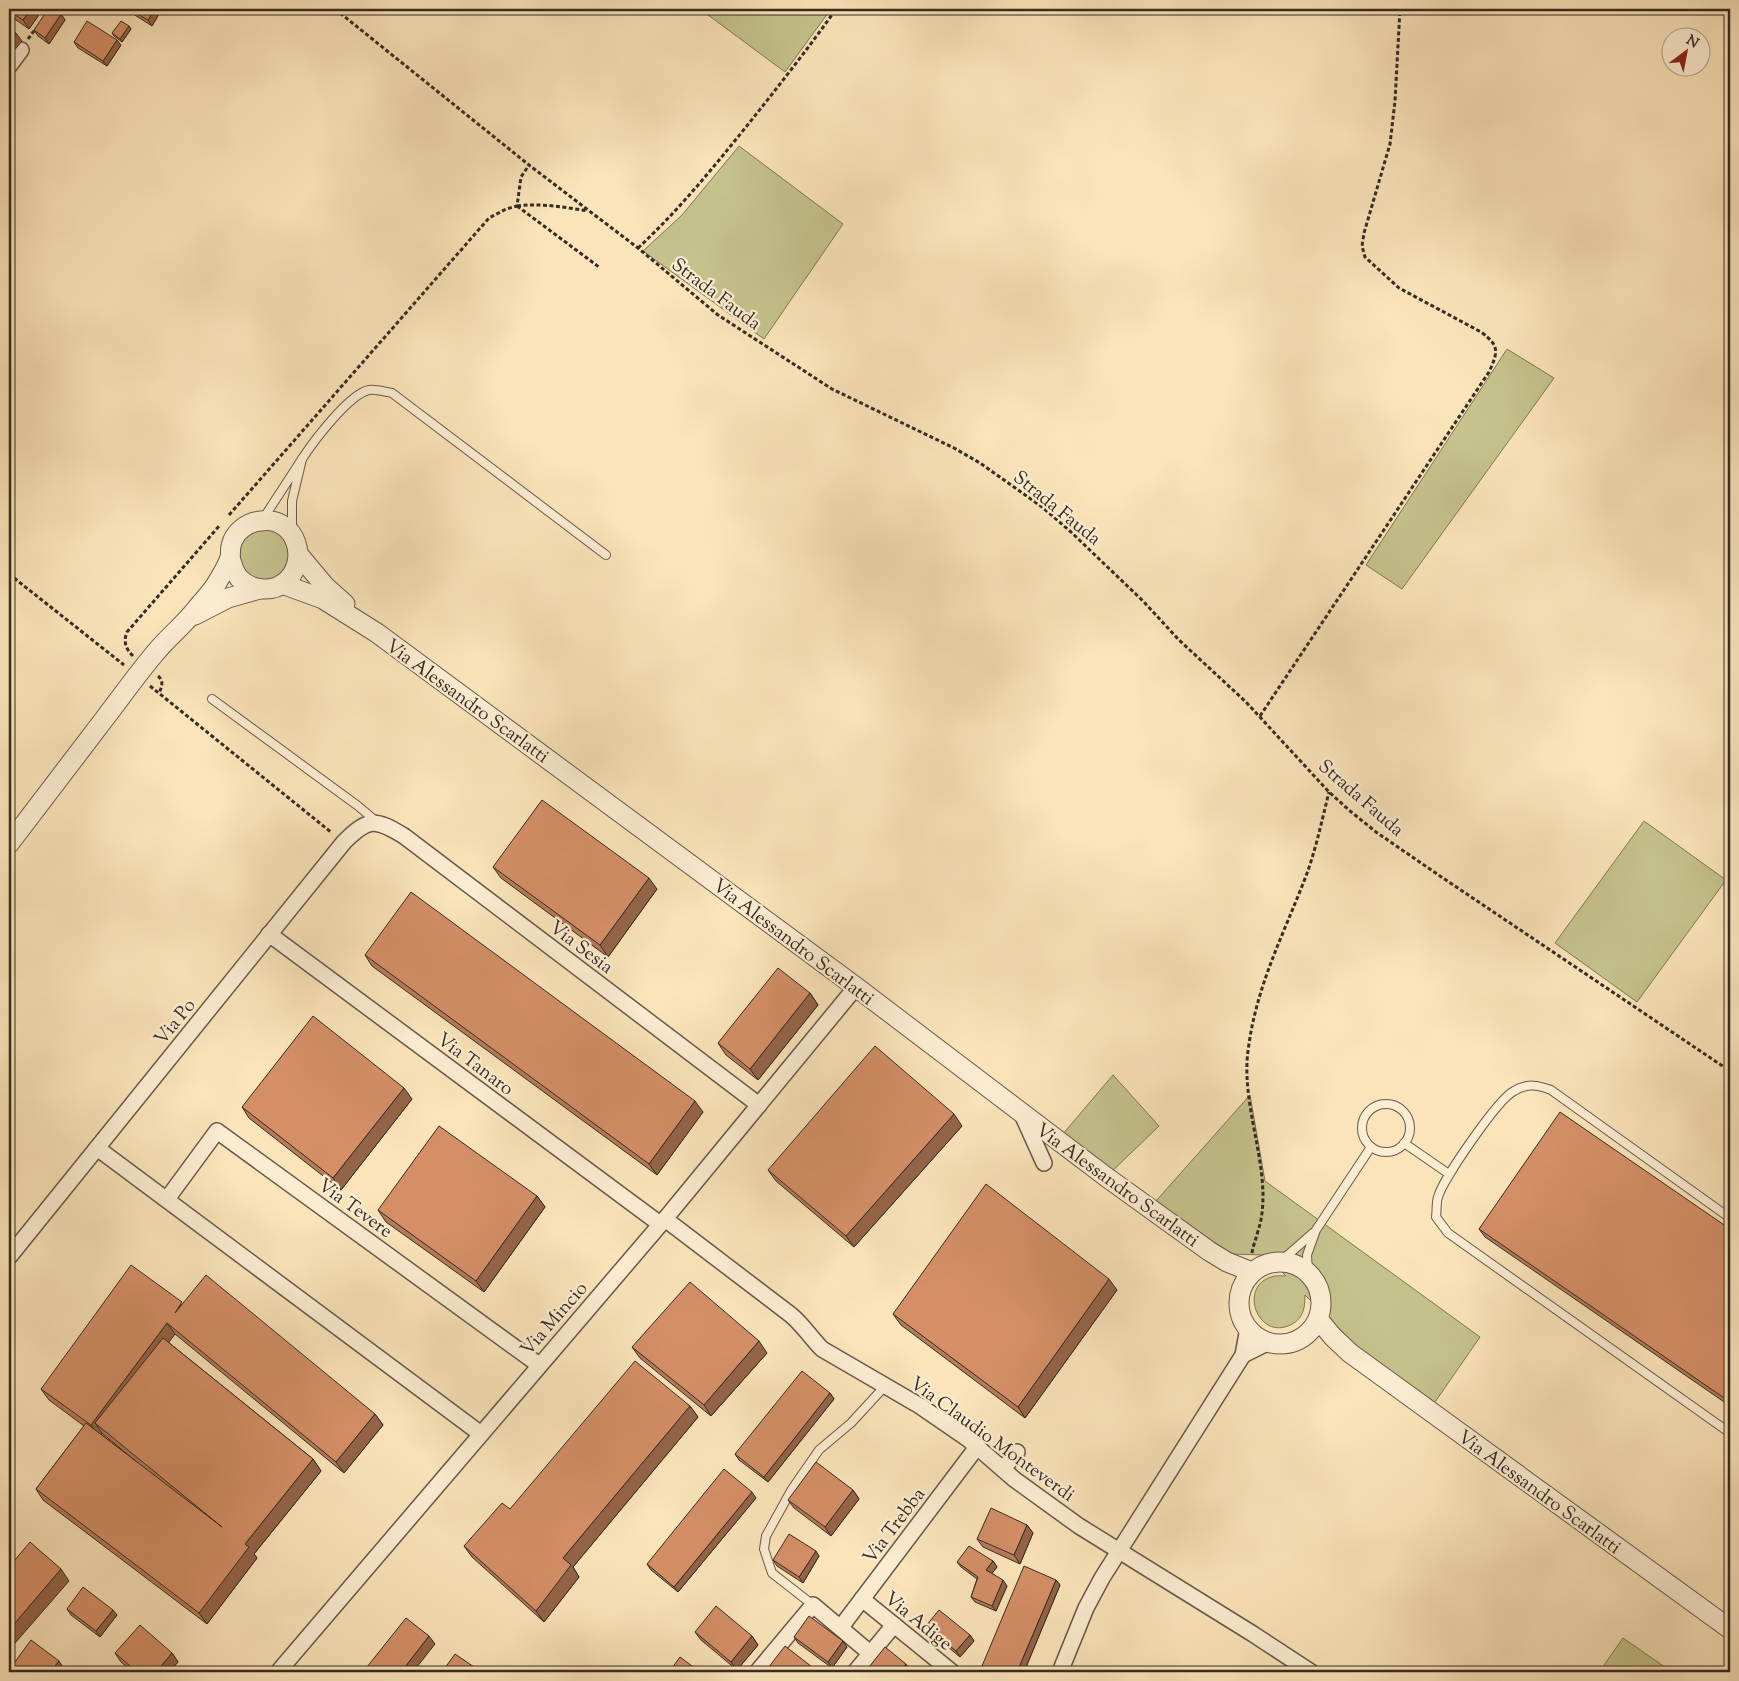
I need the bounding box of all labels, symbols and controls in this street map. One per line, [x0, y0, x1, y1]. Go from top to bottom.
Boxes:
north arrow [1662, 28, 1712, 78]
text: N [1682, 31, 1702, 54]
street label: Strada Fauda [665, 252, 766, 338]
street label: Strada Fauda [1007, 465, 1106, 553]
street label: Via Alessandro Scarlatti [379, 633, 554, 771]
street label: Strada Fauda [1311, 754, 1409, 844]
street label: Via Alessandro Scarlatti [706, 873, 879, 1013]
street label: Via Sesia [543, 915, 618, 981]
street label: Via Po [149, 994, 203, 1052]
street label: Via Tanaro [430, 1027, 519, 1103]
street label: Via Alessandro Scarlatti [1029, 1117, 1204, 1255]
street label: Via Tevere [311, 1173, 398, 1246]
street label: Via Mincio [515, 1277, 595, 1363]
street label: Via Claudio Monteverdi [903, 1371, 1080, 1509]
street label: Via Alessandro Scarlatti [1451, 1424, 1626, 1562]
street label: Via Trebba [857, 1483, 933, 1570]
street label: Via Adige [877, 1586, 957, 1658]

